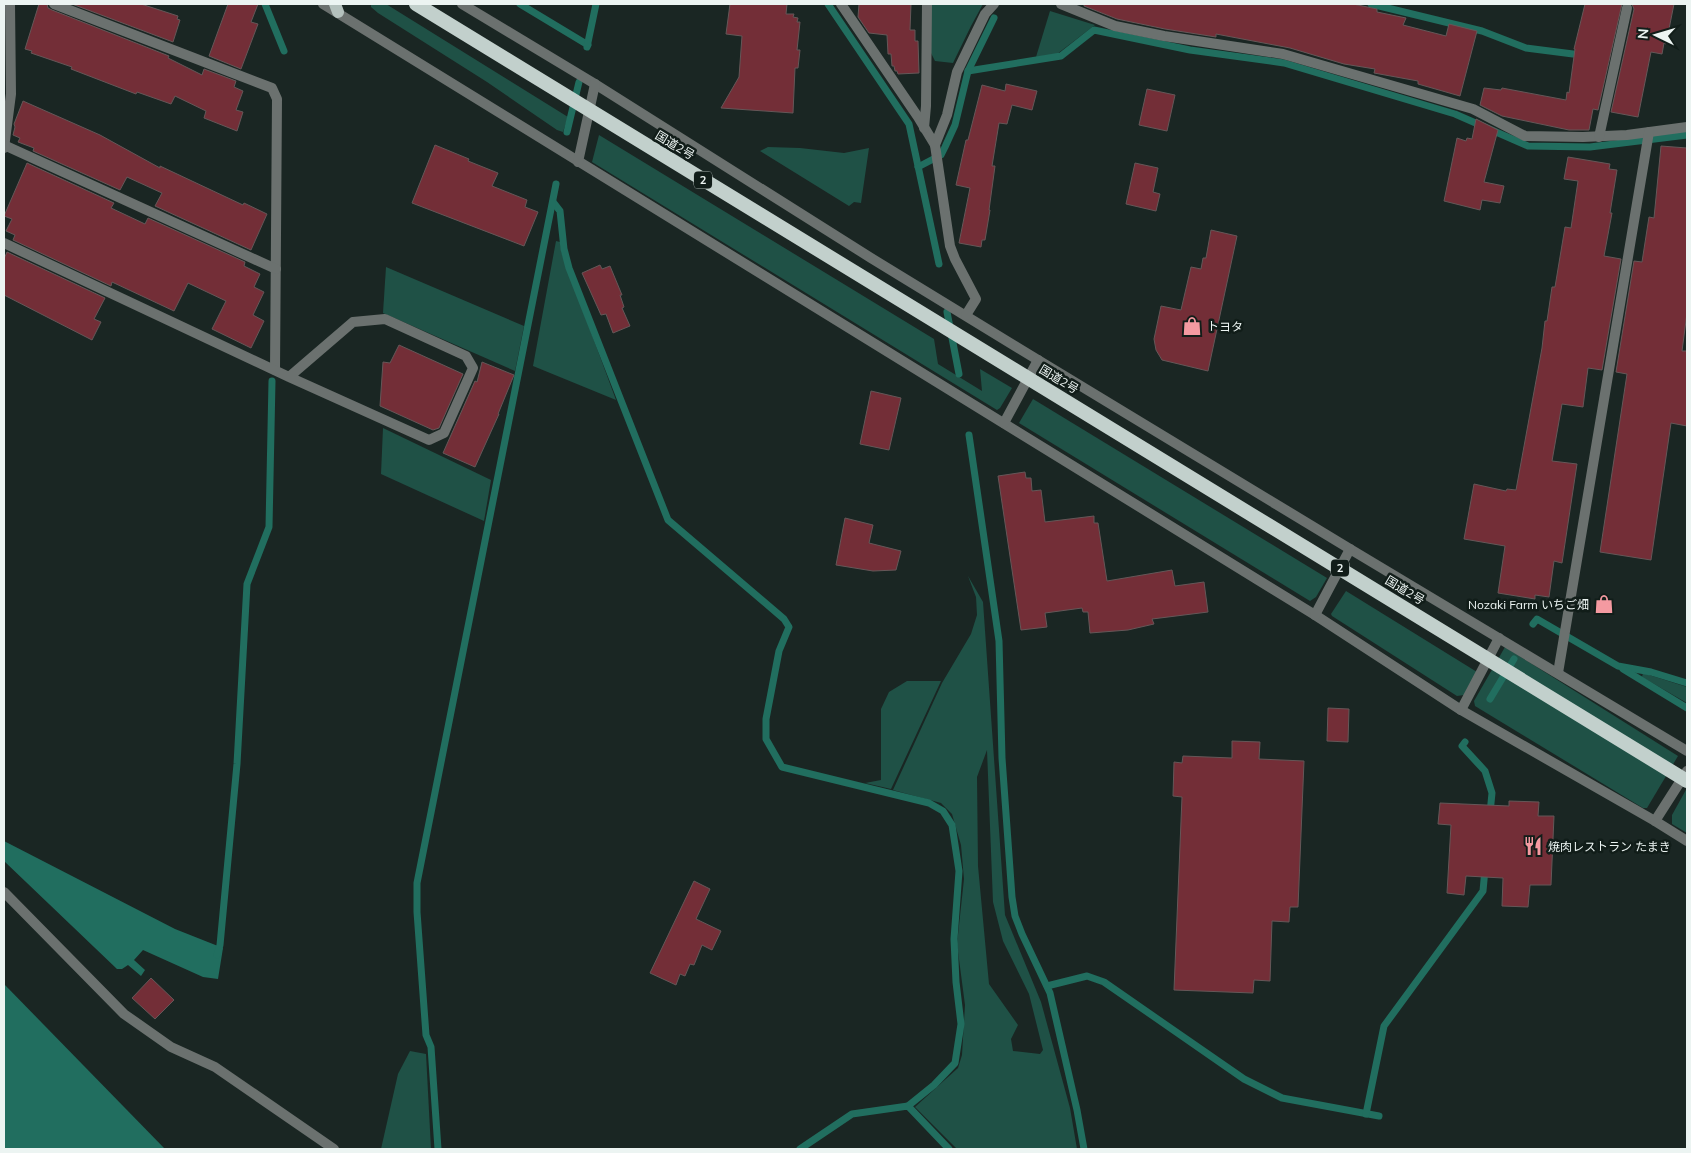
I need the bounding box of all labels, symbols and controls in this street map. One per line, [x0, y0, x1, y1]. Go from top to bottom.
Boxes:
north arrow [1631, 10, 1681, 60]
text: N [1634, 28, 1652, 40]
street label: 国道2号 [653, 127, 697, 163]
road number: 2 [694, 172, 712, 188]
shop icon: トヨタ [1181, 315, 1203, 337]
place label: トヨタ [1207, 319, 1243, 334]
street label: 国道2号 [1037, 361, 1081, 397]
road number: 2 [1331, 560, 1349, 576]
street label: 国道2号 [1383, 572, 1427, 608]
shop icon: Nozaki Farm いちご畑 [1593, 593, 1615, 615]
place label: Nozaki Farm いちご畑 [1468, 597, 1589, 612]
restaurant icon: 焼肉レストラン たまき [1522, 835, 1544, 857]
place label: 焼肉レストラン たまき [1548, 839, 1671, 854]

